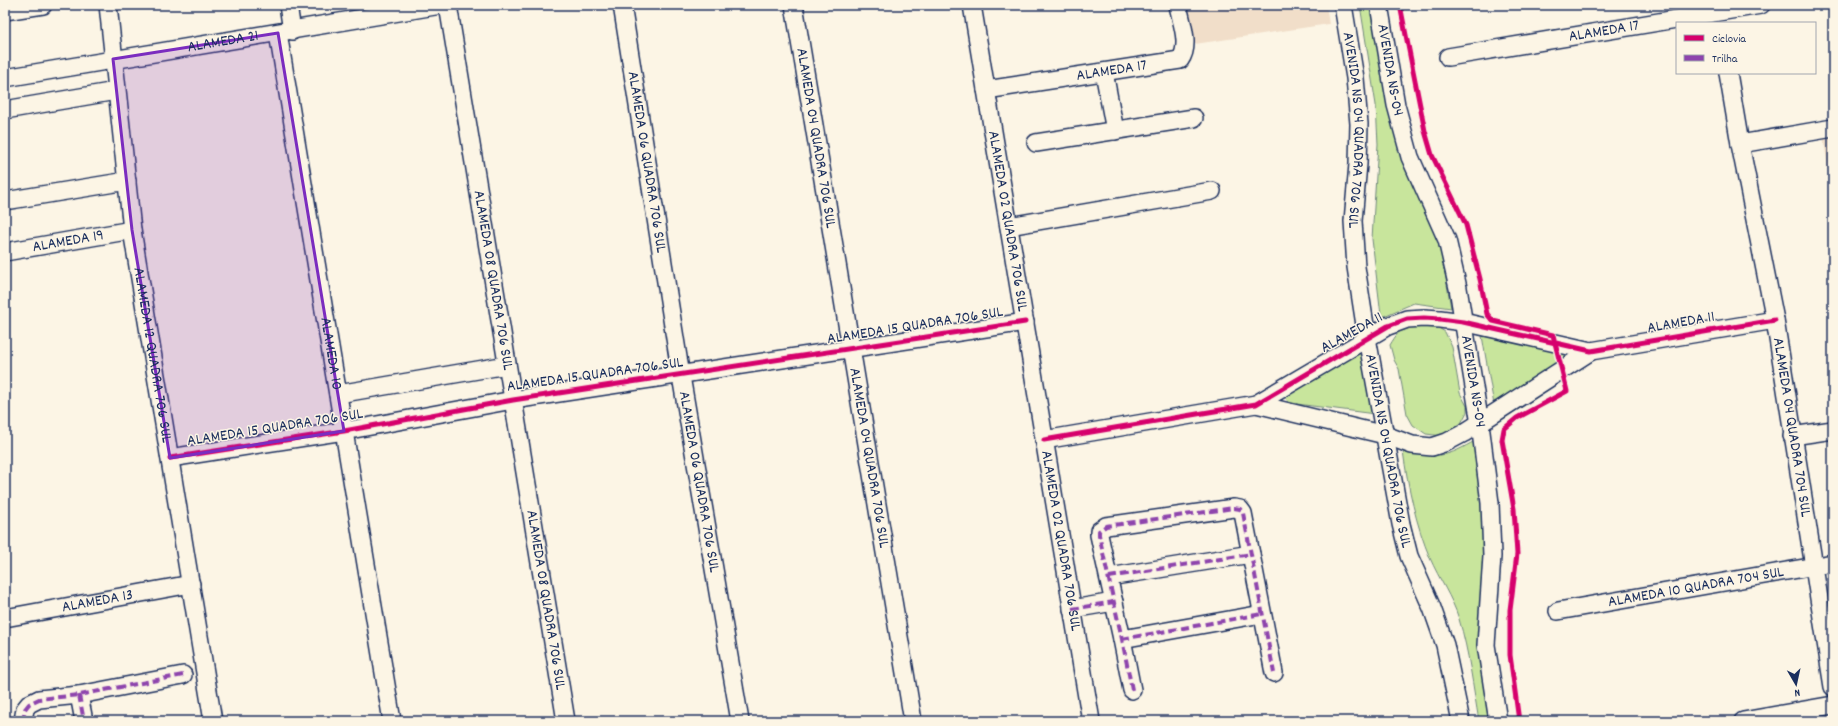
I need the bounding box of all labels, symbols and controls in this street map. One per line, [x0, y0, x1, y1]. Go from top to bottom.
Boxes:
street label: ALAMEDA 17 [1567, 14, 1641, 48]
street label: AVENIDA NS-04 [1371, 22, 1410, 119]
legend [1676, 22, 1816, 74]
street label: ALAMEDA 21 [186, 24, 260, 59]
street label: AVENIDA NS 04 QUADRA 706 SUL [1336, 30, 1371, 229]
text: Ciclovia [1712, 31, 1746, 48]
street label: ALAMEDA 04 QUADRA 706 SUL [790, 46, 843, 230]
text: Trilha [1712, 51, 1738, 68]
street label: ALAMEDA 17 [1075, 54, 1148, 87]
street label: ALAMEDA 06 QUADRA 706 SUL [621, 70, 673, 255]
street label: ALAMEDA 02 QUADRA 706 SUL [982, 129, 1034, 314]
street label: ALAMEDA 08 QUADRA 706 SUL [467, 189, 520, 373]
street label: ALAMEDA 19 [31, 224, 106, 259]
street label: ALAMEDA 12 QUADRA 706 SUL [127, 266, 178, 445]
street label: ALAMEDA 15 QUADRA 706 SUL [825, 301, 1005, 351]
street label: ALAMEDA 11 [1317, 306, 1387, 360]
street label: ALAMEDA 11 [1645, 306, 1717, 340]
street label: ALAMEDA 10 [314, 315, 348, 392]
street label: AVENIDA NS-04 [1454, 334, 1492, 429]
street label: ALAMEDA 04 QUADRA 704 SUL [1766, 336, 1818, 519]
street label: ALAMEDA 15 QUADRA 706 SUL [505, 351, 685, 399]
street label: AVENIDA NS 04 QUADRA 706 SUL [1359, 352, 1418, 551]
street label: ALAMEDA 04 QUADRA 706 SUL [843, 366, 896, 550]
street label: ALAMEDA 06 QUADRA 706 SUL [672, 389, 726, 575]
street label: ALAMEDA 15 QUADRA 706 SUL [185, 403, 365, 453]
street label: ALAMEDA 02 QUADRA 706 SUL [1035, 449, 1087, 633]
street label: ALAMEDA 08 QUADRA 706 SUL [520, 508, 572, 692]
street label: ALAMEDA 10 QUADRA 704 SUL [1606, 560, 1786, 614]
street label: ALAMEDA 13 [60, 583, 135, 619]
north arrow [1776, 664, 1816, 704]
text: N [1793, 684, 1801, 700]

